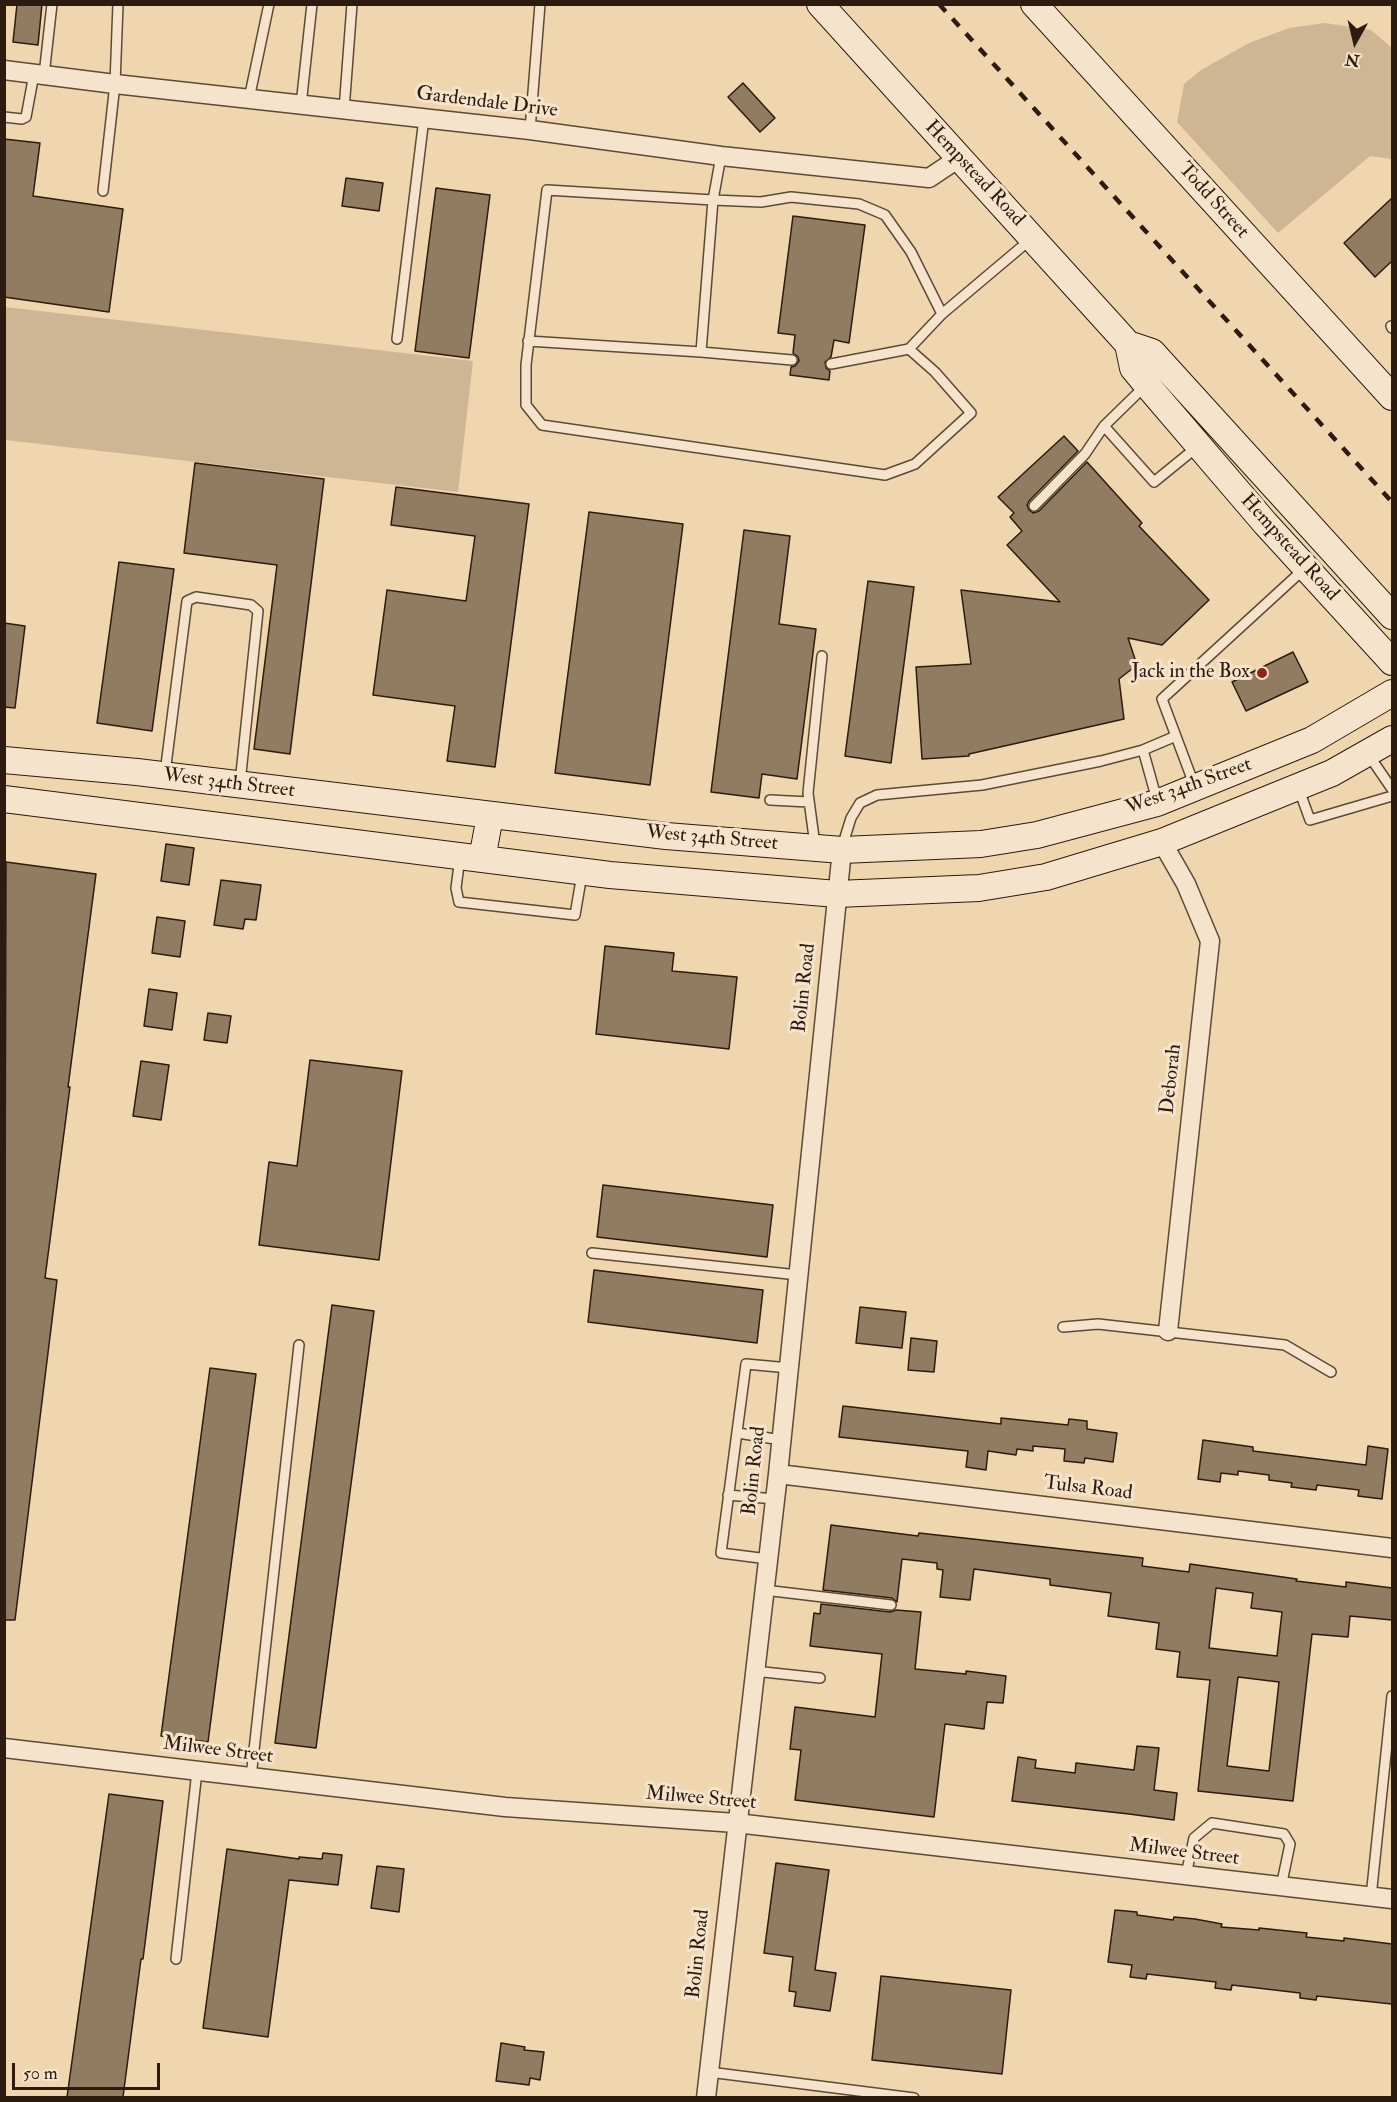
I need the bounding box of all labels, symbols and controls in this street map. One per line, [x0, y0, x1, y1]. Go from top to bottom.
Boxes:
north arrow [1325, 12, 1385, 72]
text: N [1344, 49, 1361, 71]
street label: Gardendale Drive [415, 82, 559, 124]
street label: Hempstead Road [919, 116, 1029, 232]
street label: Todd Street [1173, 158, 1253, 244]
street label: Hempstead Road [1235, 489, 1343, 607]
place label: Jack in the Box [1131, 661, 1250, 685]
marker: Jack in the Box [1255, 666, 1269, 680]
street label: West 34th Street [1123, 753, 1255, 821]
street label: West 34th Street [162, 764, 296, 804]
street label: West 34th Street [645, 821, 779, 857]
street label: Bolin Road [788, 942, 822, 1034]
street label: Deborah [1156, 1043, 1188, 1115]
street label: Bolin Road [738, 1425, 772, 1517]
street label: Tulsa Road [1042, 1472, 1134, 1506]
street label: Milwee Street [161, 1732, 275, 1770]
street label: Milwee Street [645, 1782, 757, 1816]
street label: Milwee Street [1127, 1834, 1241, 1872]
street label: Bolin Road [682, 1908, 716, 2000]
scale bar [15, 2051, 164, 2089]
text: 50 m [23, 2062, 58, 2085]

